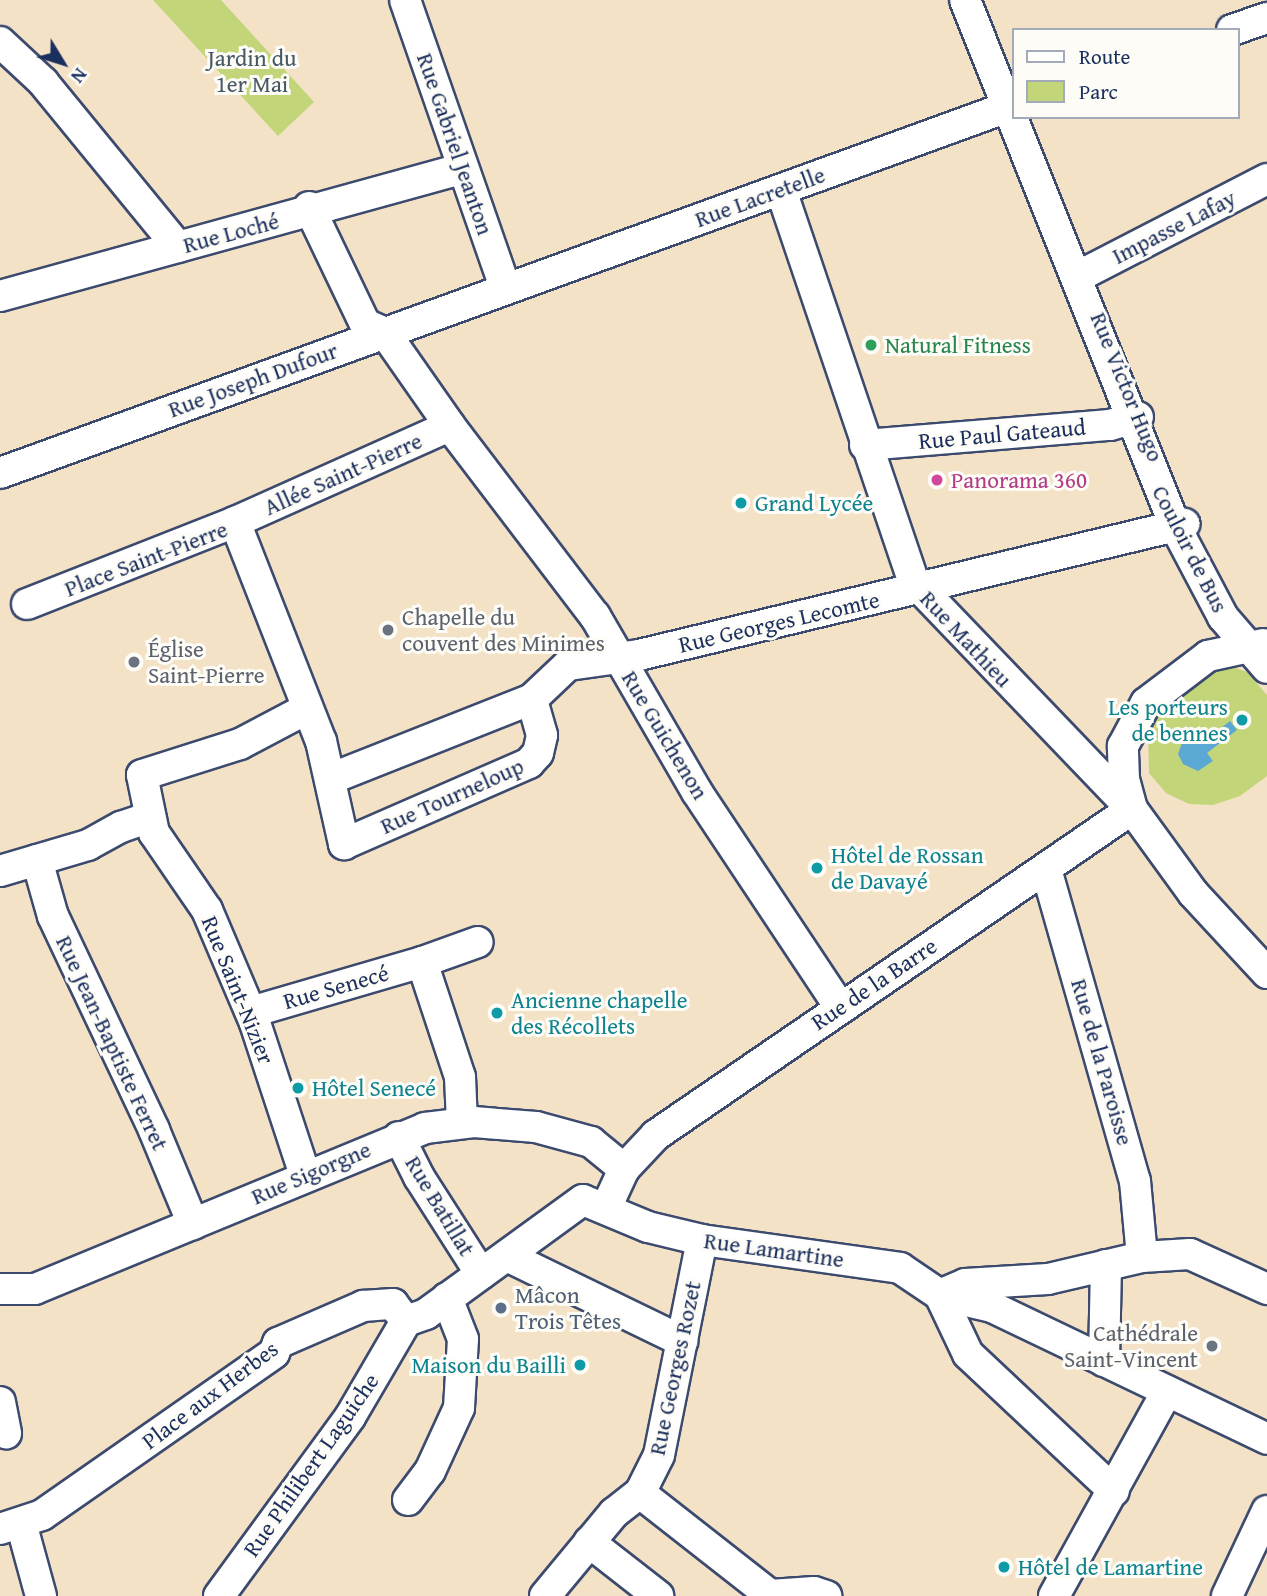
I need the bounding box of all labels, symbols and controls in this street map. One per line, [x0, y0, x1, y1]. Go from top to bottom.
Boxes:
north arrow [28, 28, 98, 98]
legend [1012, 28, 1239, 119]
text: Route [1079, 41, 1130, 72]
park label: Jardin du 1er Mai [208, 44, 296, 98]
street label: Rue Gabriel Jeanton [411, 49, 499, 239]
text: N [65, 62, 94, 90]
text: Parc [1079, 76, 1118, 107]
street label: Rue Lacretelle [691, 161, 829, 233]
street label: Impasse Lafay [1108, 184, 1240, 270]
street label: Rue Loché [180, 207, 282, 259]
street label: Rue Victor Hugo [1085, 308, 1169, 466]
place label: Natural Fitness [885, 331, 1031, 359]
street label: Rue Joseph Dufour [165, 337, 341, 423]
marker: Natural Fitness [863, 337, 879, 353]
street label: Rue Paul Gateaud [917, 413, 1087, 455]
street label: Allée Saint-Pierre [260, 427, 426, 521]
place label: Panorama 360 [951, 466, 1087, 494]
marker: Panorama 360 [929, 472, 945, 488]
street label: Couloir de Bus [1146, 481, 1234, 617]
place label: Grand Lycée [755, 489, 873, 517]
marker: Grand Lycée [733, 495, 749, 511]
street label: Place Saint-Pierre [61, 515, 231, 603]
street label: Rue Georges Lecomte [676, 585, 882, 659]
street label: Rue Mathieu [914, 585, 1018, 693]
place label: Chapelle du couvent des Minimes [402, 603, 605, 657]
marker: Chapelle du couvent des Minimes [380, 622, 396, 638]
place label: Église Saint-Pierre [148, 635, 265, 689]
marker: Église Saint-Pierre [126, 654, 142, 670]
street label: Rue Guichenon [616, 666, 714, 804]
place label: Les porteurs de bennes [1108, 693, 1228, 747]
marker: Les porteurs de bennes [1234, 712, 1250, 728]
street label: Rue Tourneloup [376, 752, 528, 840]
place label: Hôtel de Rossan de Davayé [831, 841, 984, 895]
marker: Hôtel de Rossan de Davayé [809, 860, 825, 876]
street label: Rue Saint-Nizier [196, 912, 280, 1068]
street label: Rue Jean-Baptiste Ferret [50, 931, 174, 1155]
street label: Rue de la Barre [806, 932, 942, 1036]
street label: Rue Senecé [280, 959, 392, 1015]
street label: Rue de la Paroisse [1065, 976, 1139, 1148]
place label: Ancienne chapelle des Récollets [511, 986, 688, 1040]
marker: Ancienne chapelle des Récollets [489, 1005, 505, 1021]
place label: Hôtel Senecé [312, 1074, 436, 1102]
marker: Hôtel Senecé [290, 1080, 306, 1096]
street label: Rue Sigorgne [247, 1135, 375, 1211]
street label: Rue Batillat [399, 1151, 481, 1261]
street label: Rue Lamartine [702, 1227, 846, 1273]
street label: Rue Georges Rozet [643, 1278, 707, 1458]
place label: Mâcon Trois Têtes [515, 1281, 621, 1335]
marker: Mâcon Trois Têtes [493, 1300, 509, 1316]
place label: Cathédrale Saint-Vincent [1064, 1319, 1198, 1373]
street label: Place aux Herbes [137, 1335, 283, 1455]
marker: Cathédrale Saint-Vincent [1204, 1338, 1220, 1354]
place label: Maison du Bailli [411, 1351, 566, 1379]
marker: Maison du Bailli [572, 1357, 588, 1373]
street label: Rue Philibert Laguiche [237, 1368, 385, 1562]
place label: Hôtel de Lamartine [1018, 1553, 1203, 1581]
marker: Hôtel de Lamartine [996, 1559, 1012, 1575]

